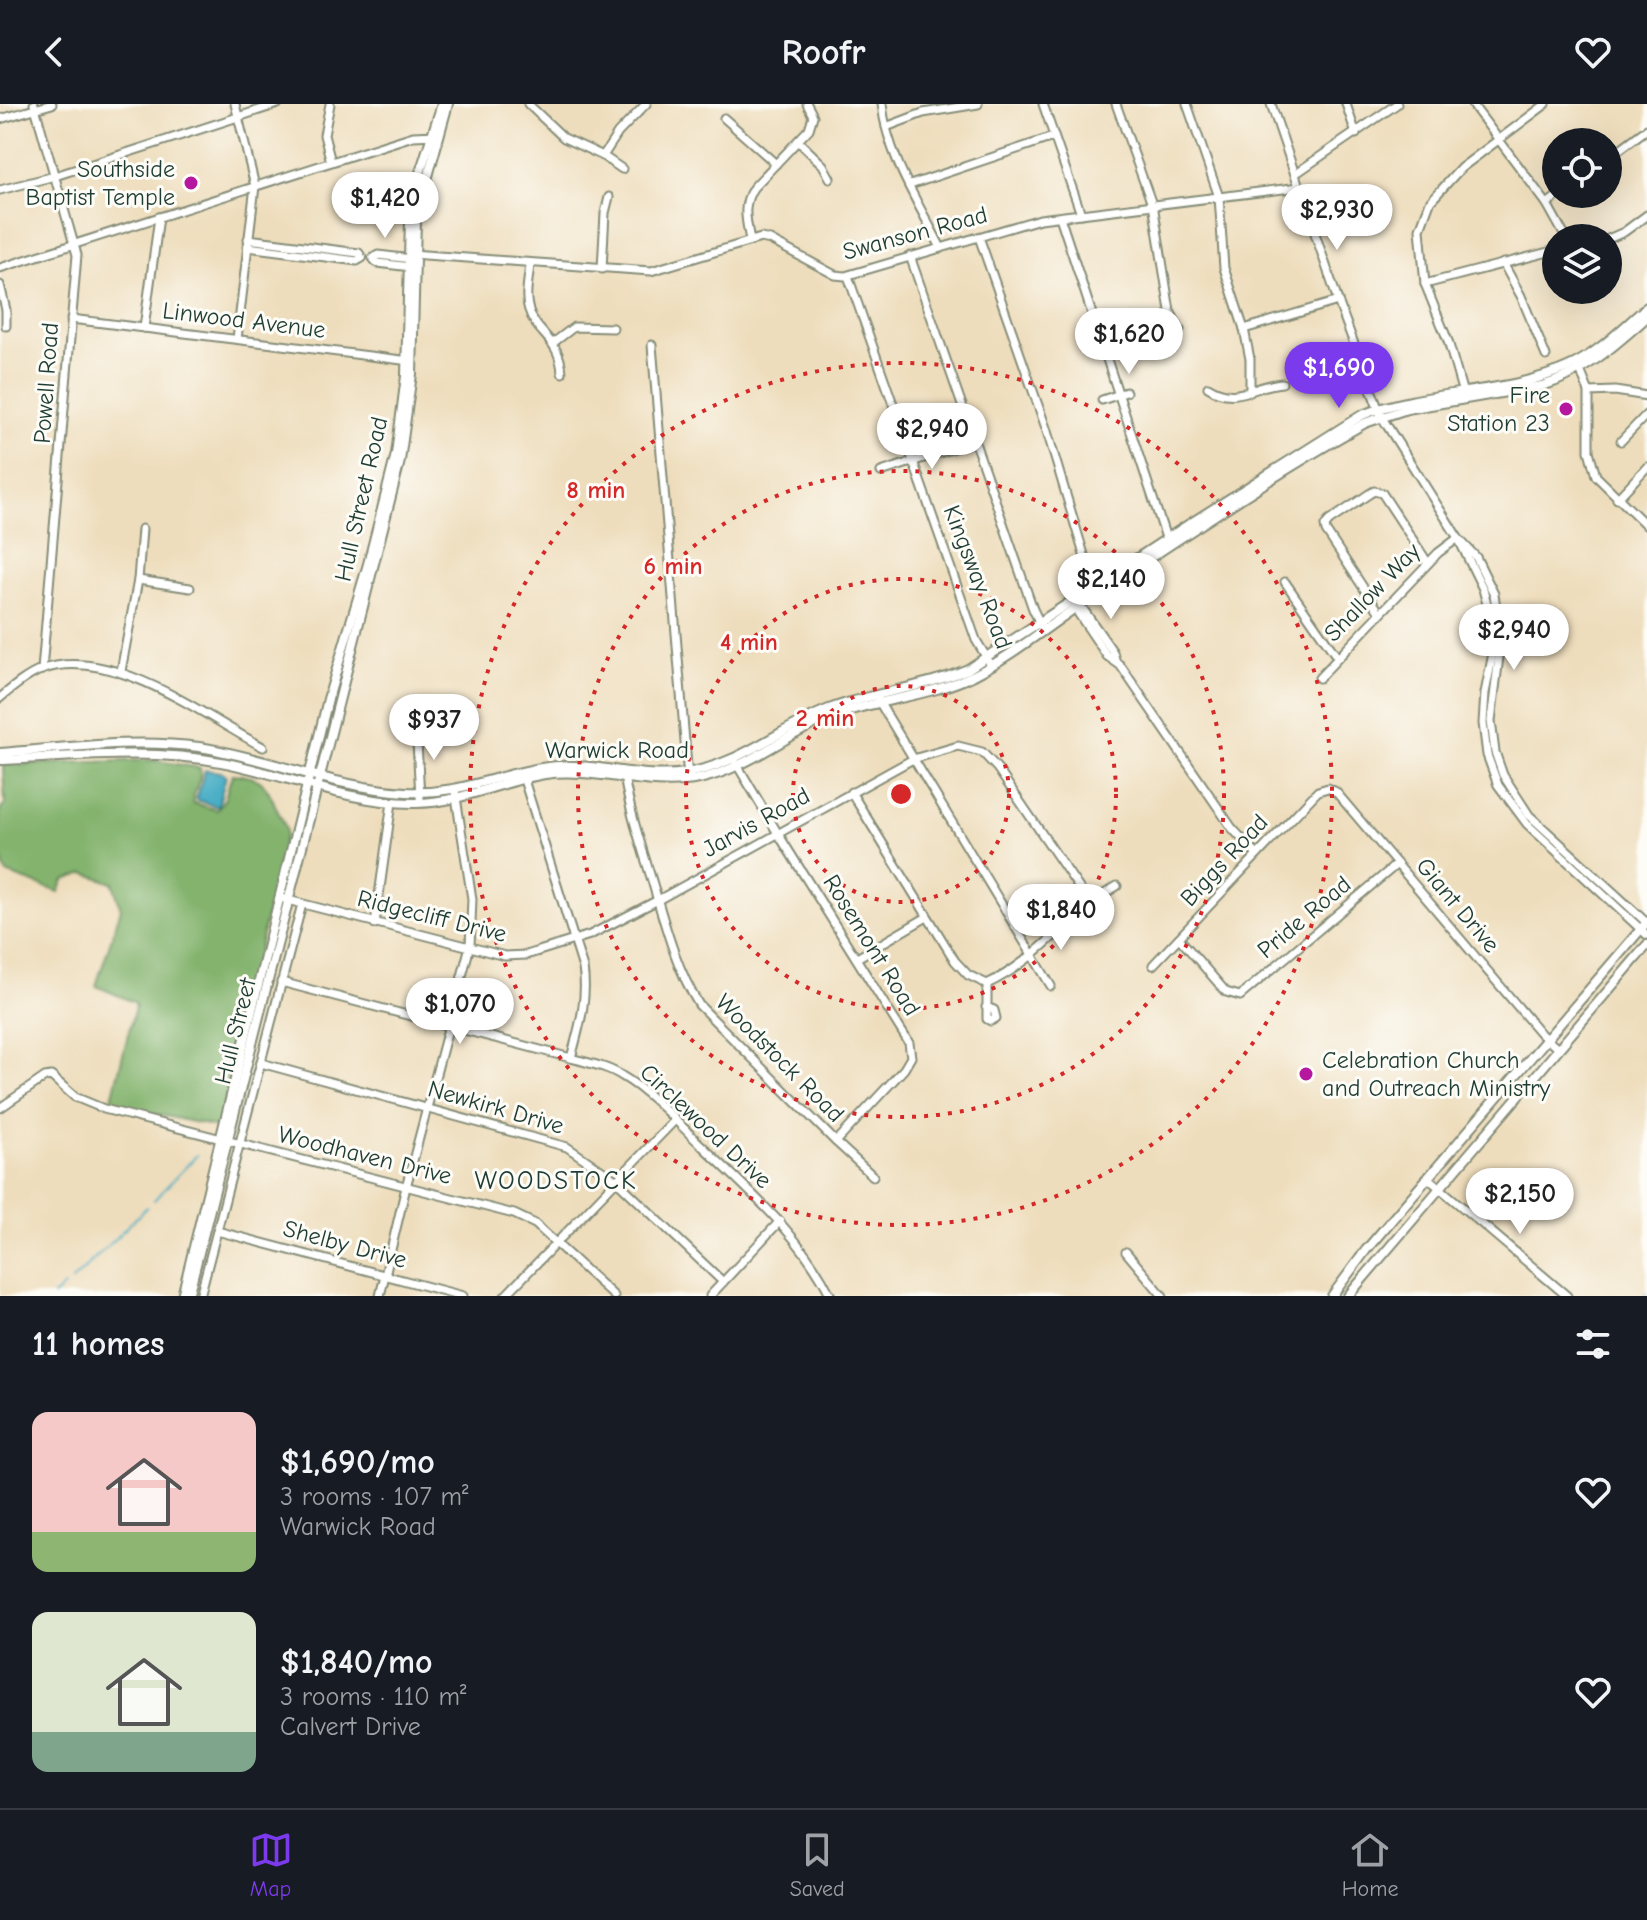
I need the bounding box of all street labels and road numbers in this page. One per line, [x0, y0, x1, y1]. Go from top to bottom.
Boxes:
street label: Swanson Road [840, 200, 990, 266]
street label: Linwood Avenue [161, 296, 327, 344]
street label: Powell Road [28, 322, 64, 444]
street label: Hull Street Road [328, 414, 394, 584]
street label: Kingsway Road [938, 501, 1018, 653]
street label: Shallow Way [1318, 537, 1426, 647]
street label: Warwick Road [545, 736, 689, 764]
street label: Jarvis Road [698, 781, 814, 863]
street label: Biggs Road [1174, 808, 1274, 912]
street label: Giant Drive [1410, 852, 1506, 958]
street label: Rosemont Road [817, 869, 927, 1021]
street label: Pride Road [1252, 870, 1356, 964]
street label: Ridgecliff Drive [355, 884, 509, 948]
street label: Hull Street [208, 974, 262, 1087]
street label: Woodstock Road [710, 988, 850, 1128]
street label: Circlewood Drive [634, 1058, 778, 1194]
street label: Newkirk Drive [425, 1074, 567, 1140]
street label: Woodhaven Drive [275, 1120, 455, 1190]
street label: Shelby Drive [280, 1214, 410, 1274]

